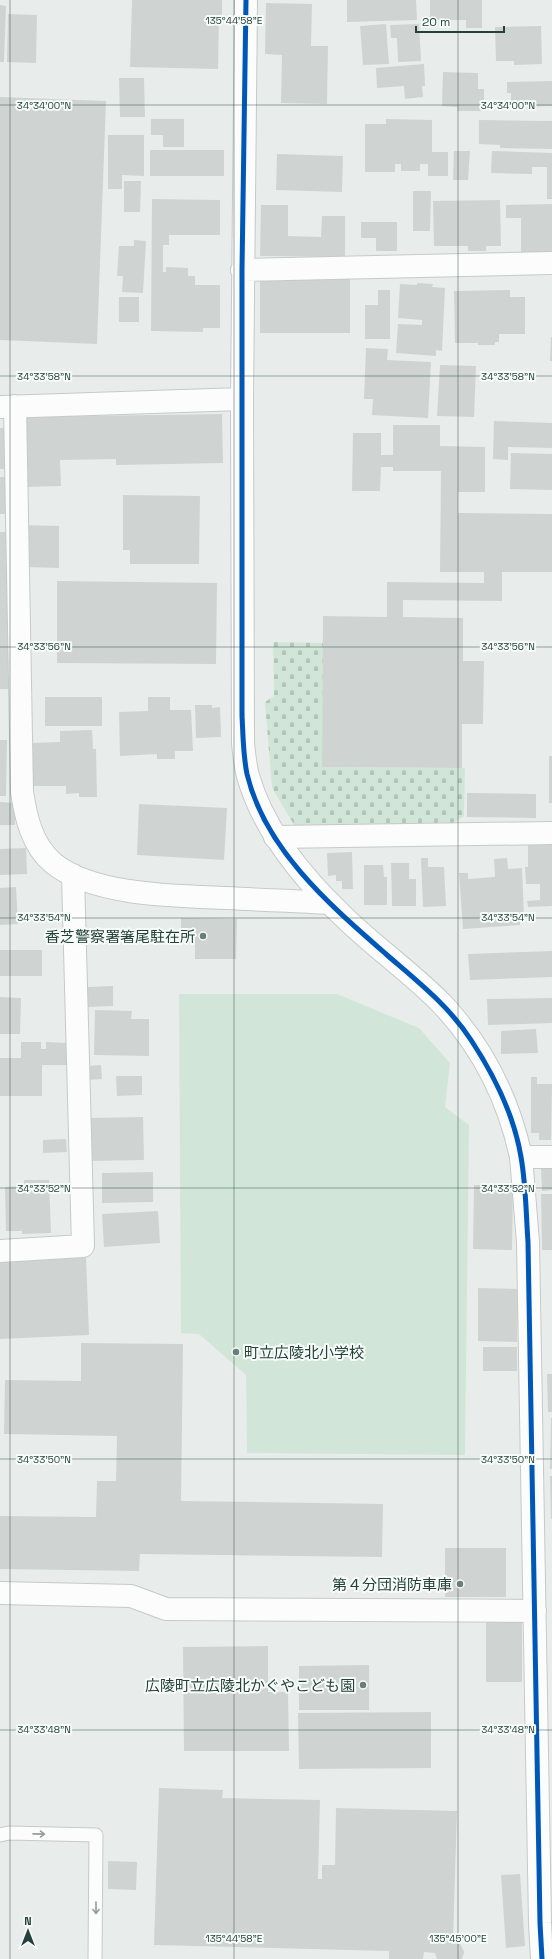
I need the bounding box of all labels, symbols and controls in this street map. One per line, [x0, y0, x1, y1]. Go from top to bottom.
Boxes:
scale bar [416, 8, 504, 34]
text: 135°44'58"E [206, 14, 263, 27]
text: 20 m [422, 14, 450, 30]
text: 34°34'00"N [17, 99, 71, 112]
text: 34°34'00"N [481, 99, 535, 112]
text: 34°33'58"N [17, 370, 71, 383]
text: 34°33'58"N [481, 370, 535, 383]
text: 34°33'56"N [17, 640, 71, 653]
text: 34°33'56"N [481, 640, 535, 653]
text: 34°33'54"N [17, 911, 71, 924]
text: 34°33'54"N [481, 911, 535, 924]
place label: 香芝警察署箸尾駐在所 [45, 927, 195, 946]
marker: 香芝警察署箸尾駐在所 [198, 931, 208, 941]
text: 34°33'52"N [17, 1182, 71, 1195]
text: 34°33'52"N [481, 1182, 535, 1195]
place label: 町立広陵北小学校 [244, 1343, 364, 1362]
marker: 町立広陵北小学校 [231, 1347, 241, 1357]
text: 34°33'50"N [17, 1453, 71, 1466]
text: 34°33'50"N [481, 1453, 535, 1466]
place label: 第４分団消防車庫 [332, 1575, 452, 1594]
marker: 第４分団消防車庫 [455, 1579, 465, 1589]
place label: 広陵町立広陵北かぐやこども園 [145, 1676, 355, 1695]
marker: 広陵町立広陵北かぐやこども園 [358, 1680, 368, 1690]
text: 34°33'48"N [17, 1723, 71, 1736]
text: 34°33'48"N [481, 1723, 535, 1736]
one-way arrow [32, 1830, 45, 1838]
one-way arrow [92, 1901, 100, 1914]
north arrow [8, 1911, 48, 1951]
text: N [24, 1914, 32, 1928]
text: 135°44'58"E [206, 1932, 263, 1945]
text: 135°45'00"E [429, 1932, 487, 1945]

